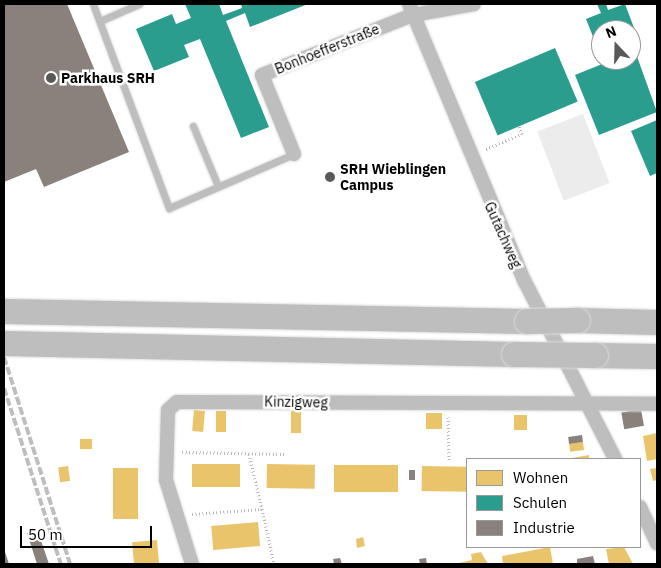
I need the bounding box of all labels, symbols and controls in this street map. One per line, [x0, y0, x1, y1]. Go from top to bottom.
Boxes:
street label: Bonhoefferstraße [272, 20, 382, 78]
north arrow [591, 20, 641, 70]
text: N [603, 22, 619, 42]
place label: Parkhaus SRH [61, 70, 155, 86]
marker: Parkhaus SRH [45, 72, 57, 84]
place label: SRH Wieblingen Campus [340, 161, 446, 193]
marker: SRH Wieblingen Campus [324, 171, 336, 183]
street label: Gutachweg [481, 199, 525, 271]
street label: Kinzigweg [264, 393, 328, 411]
legend [466, 458, 641, 548]
text: Wohnen [513, 468, 568, 487]
text: Schulen [513, 493, 567, 512]
scale bar [22, 516, 155, 548]
text: Industrie [513, 518, 575, 537]
text: 50 m [28, 525, 63, 544]

